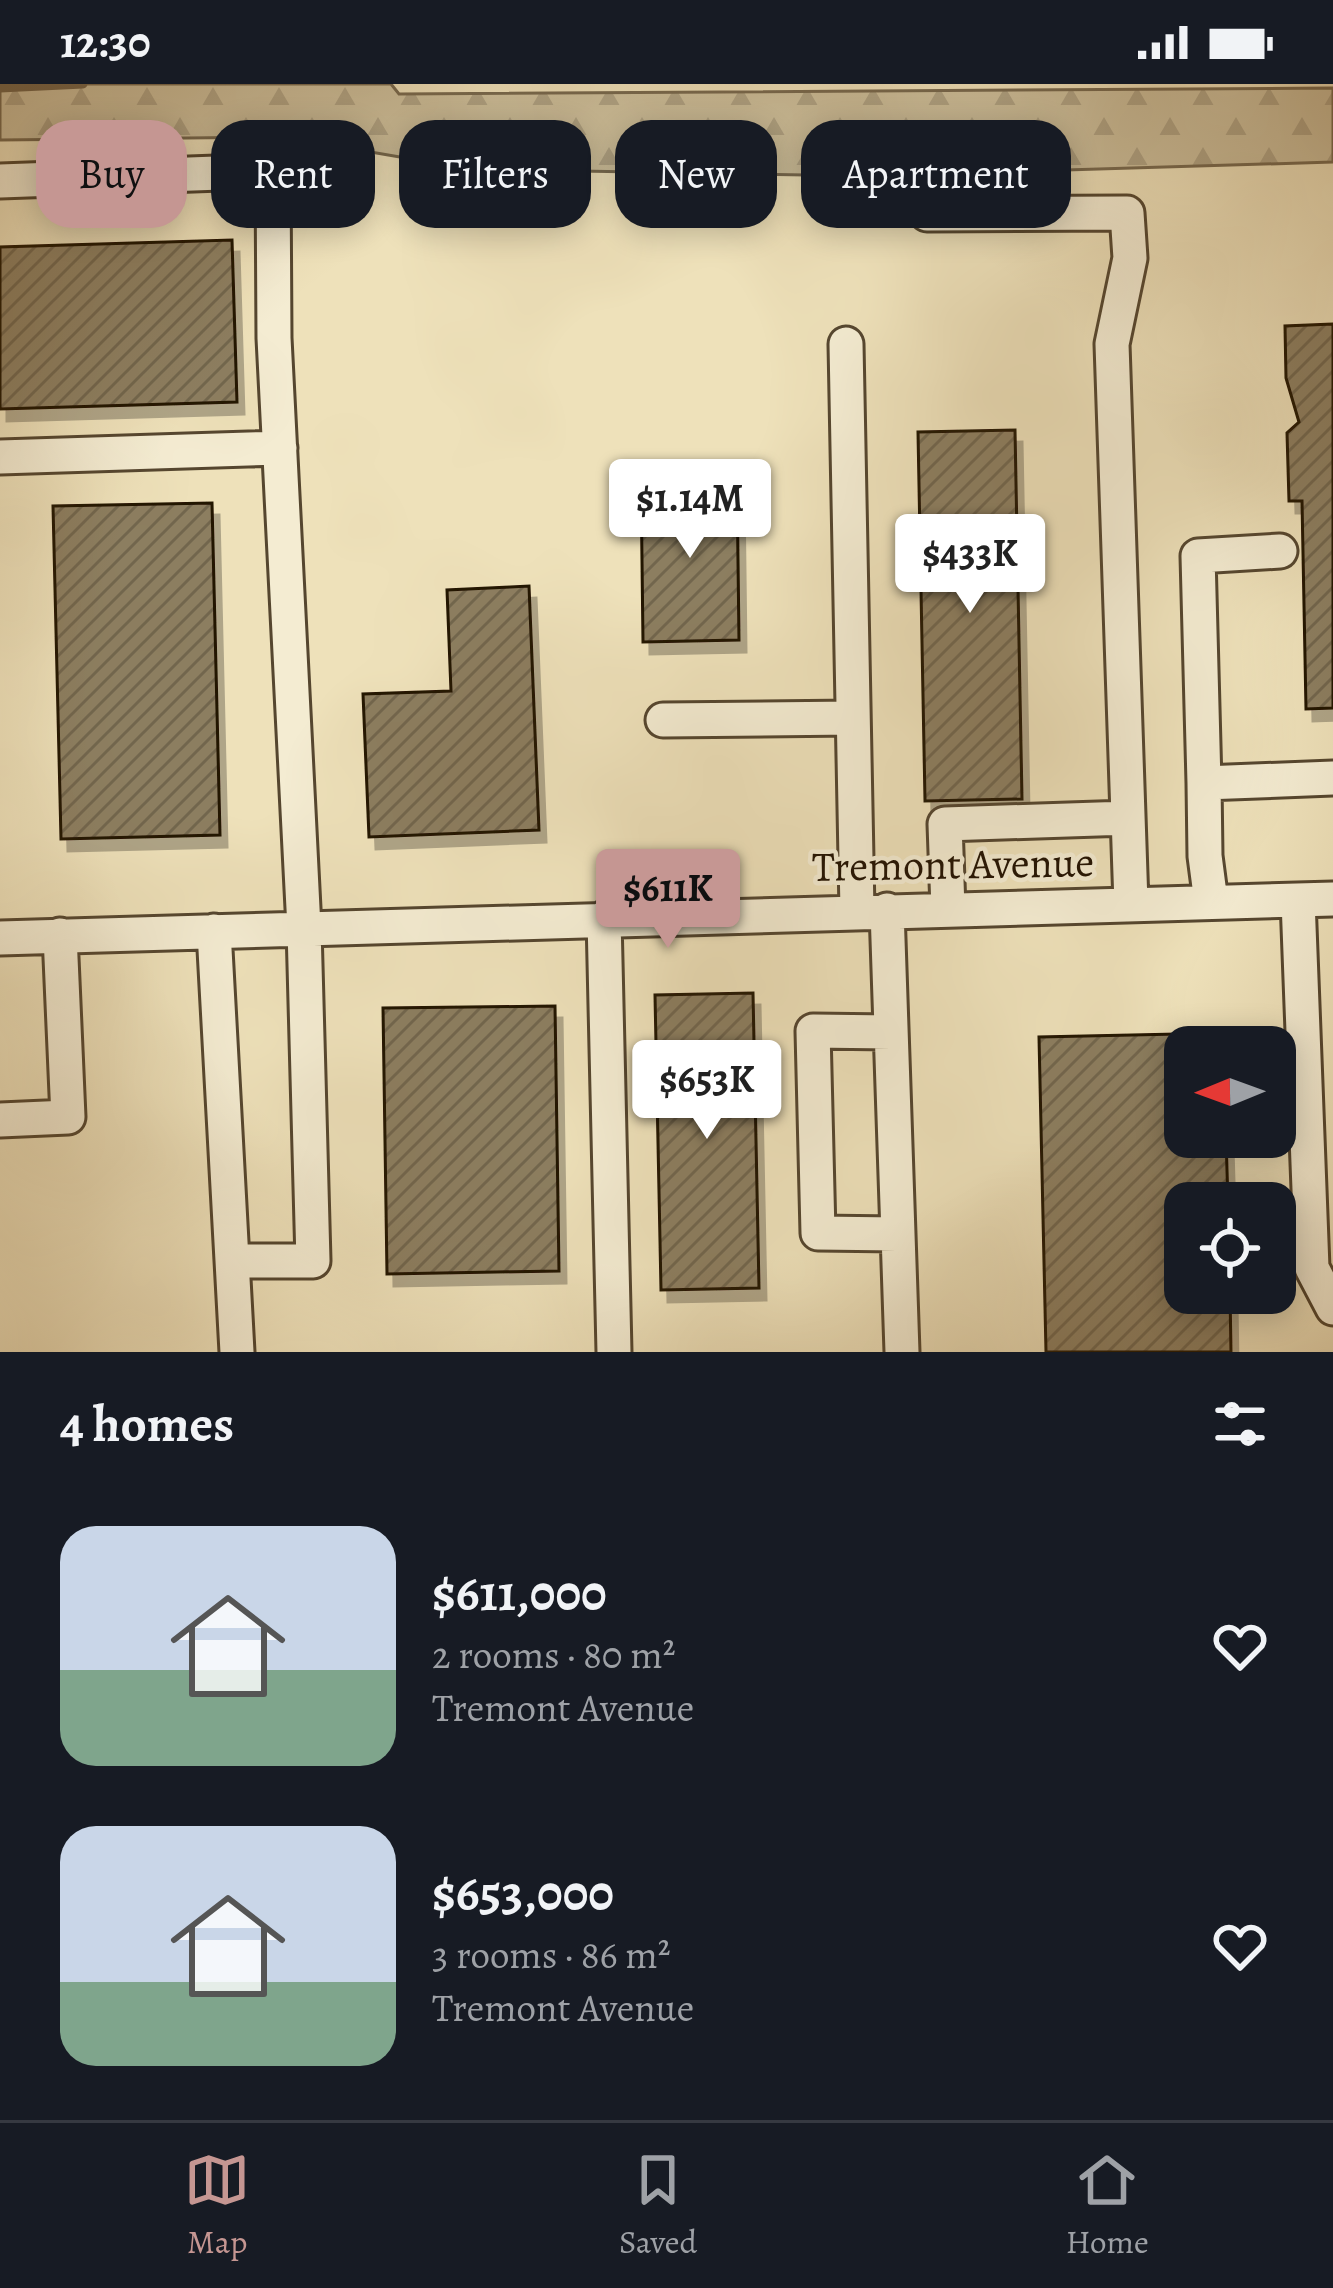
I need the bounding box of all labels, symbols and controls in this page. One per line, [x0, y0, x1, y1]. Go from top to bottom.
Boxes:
text: 12:30 [60, 11, 151, 73]
chip: Buy [36, 120, 187, 228]
chip: Rent [211, 120, 375, 228]
chip: Filters [399, 120, 591, 228]
chip: New [615, 120, 777, 228]
chip: Apartment [801, 120, 1071, 228]
pin: $1.14M [592, 459, 788, 561]
text: $1.14M [636, 471, 744, 524]
pin: $433K [886, 514, 1054, 616]
text: $433K [922, 526, 1018, 579]
street label: Tremont Avenue [811, 833, 1095, 895]
pin: $611K [584, 849, 752, 951]
text: $611K [623, 861, 713, 914]
north arrow [1164, 1026, 1296, 1158]
map controls [1164, 1026, 1296, 1314]
pin: $653K [623, 1040, 791, 1142]
text: $653K [659, 1052, 755, 1105]
button: locate [1164, 1182, 1296, 1314]
text: 4 homes [60, 1389, 234, 1459]
icon: filters [1207, 1391, 1273, 1457]
text: $611,000 [432, 1558, 607, 1628]
icon: home [156, 1574, 300, 1718]
icon: heart [1207, 1613, 1273, 1679]
text: 2 rooms · 80 m² [432, 1628, 676, 1681]
text: Tremont Avenue [432, 1681, 694, 1734]
text: $653,000 [432, 1858, 614, 1928]
icon: home [156, 1874, 300, 2018]
icon: heart [1207, 1913, 1273, 1979]
text: 3 rooms · 86 m² [432, 1928, 671, 1981]
text: Tremont Avenue [432, 1981, 694, 2034]
tab: Map [184, 2147, 250, 2264]
tab: Saved [619, 2147, 697, 2264]
tab: Home [1066, 2147, 1149, 2264]

